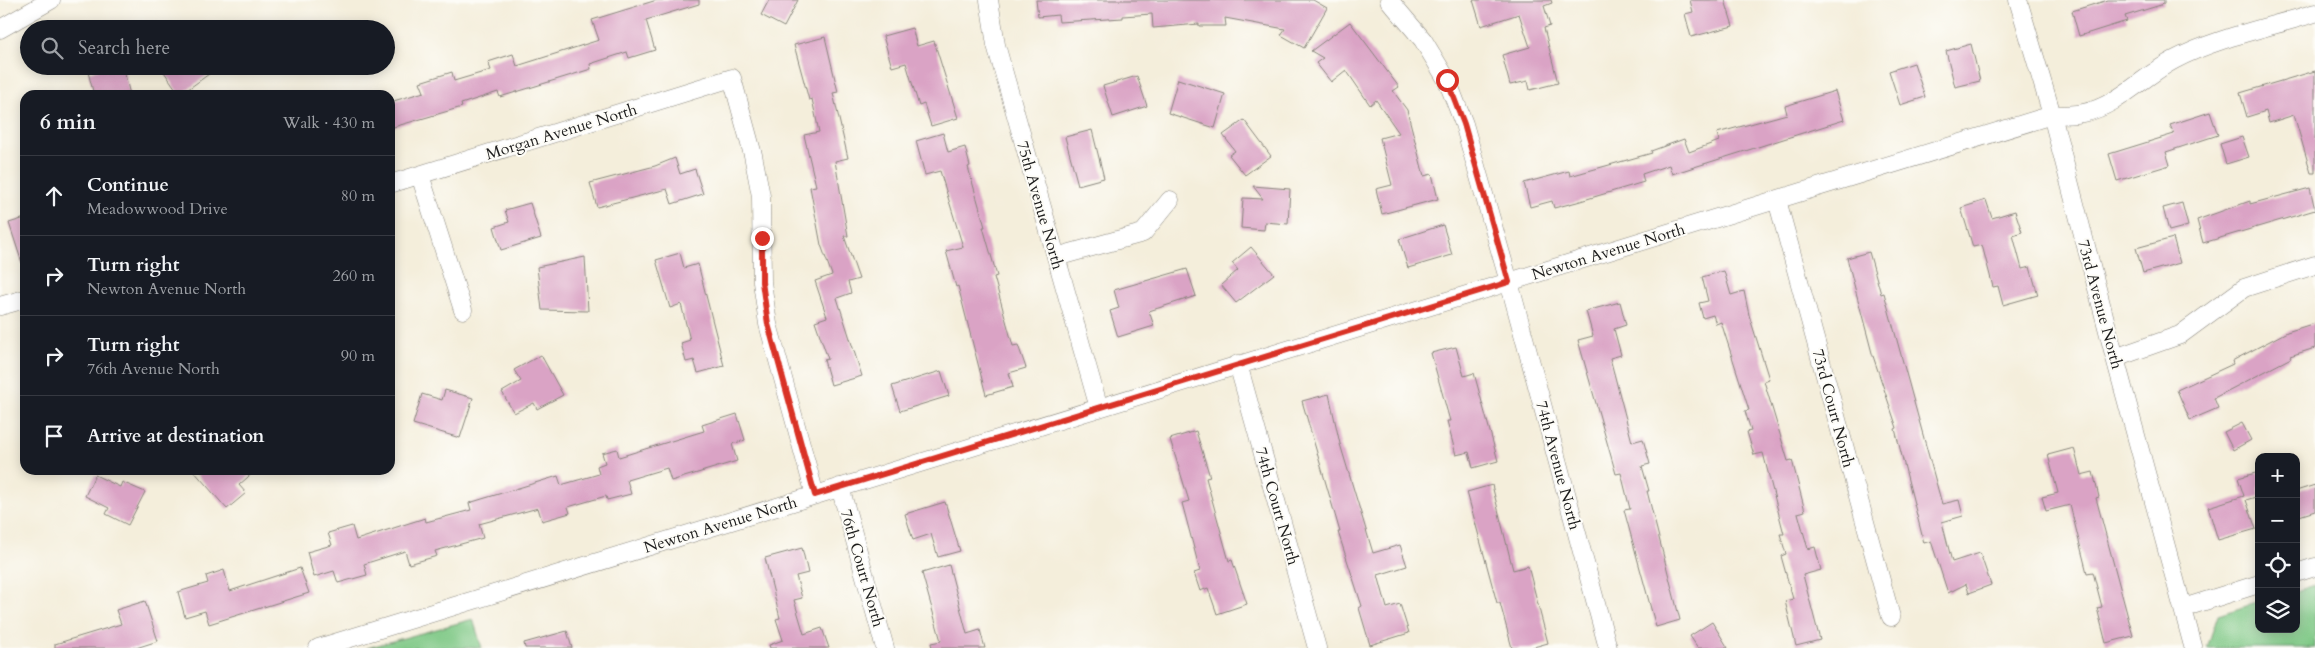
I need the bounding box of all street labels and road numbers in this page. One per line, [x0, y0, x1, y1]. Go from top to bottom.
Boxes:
street label: Morgan Avenue North [483, 98, 640, 165]
street label: 75th Avenue North [1011, 138, 1069, 272]
street label: Newton Avenue North [1529, 218, 1688, 286]
street label: 73rd Avenue North [2072, 237, 2128, 372]
street label: 73rd Court North [1807, 347, 1859, 470]
street label: 74th Avenue North [1530, 398, 1586, 532]
street label: 74th Court North [1250, 445, 1304, 568]
street label: Newton Avenue North [641, 491, 800, 559]
street label: 76th Court North [835, 507, 889, 630]

